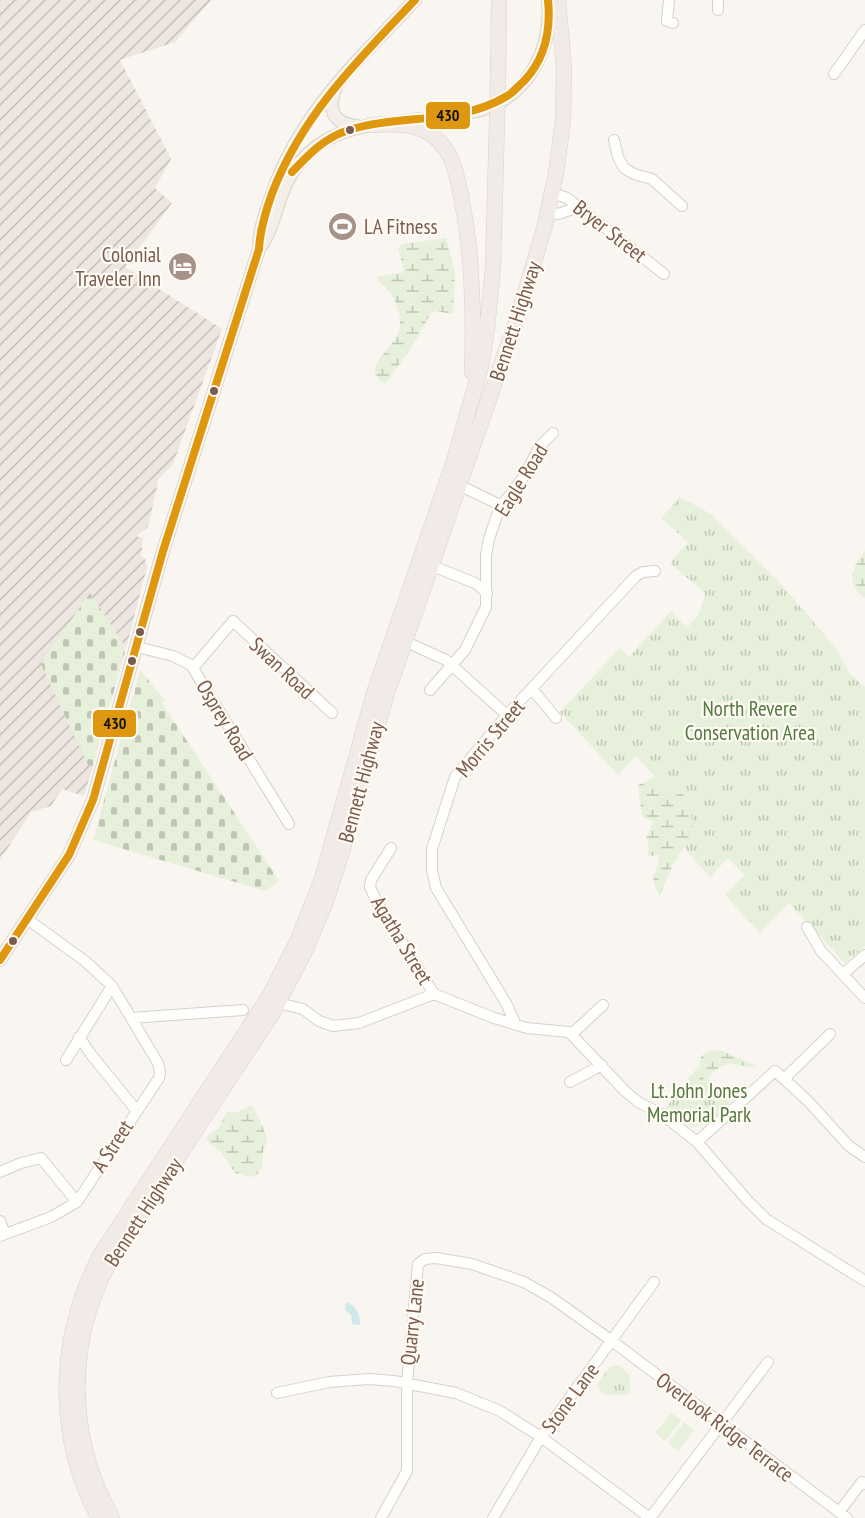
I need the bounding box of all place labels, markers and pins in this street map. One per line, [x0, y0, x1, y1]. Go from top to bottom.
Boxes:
unlabelled marker [344, 124, 356, 136]
sports icon: LA Fitness [327, 210, 359, 242]
place label: LA Fitness [364, 213, 438, 240]
place label: Colonial Traveler Inn [75, 241, 161, 292]
hotel icon: Colonial Traveler Inn [166, 250, 198, 282]
unlabelled marker [208, 385, 220, 397]
unlabelled marker [134, 626, 146, 638]
unlabelled marker [126, 655, 138, 667]
unlabelled marker [7, 935, 19, 947]

